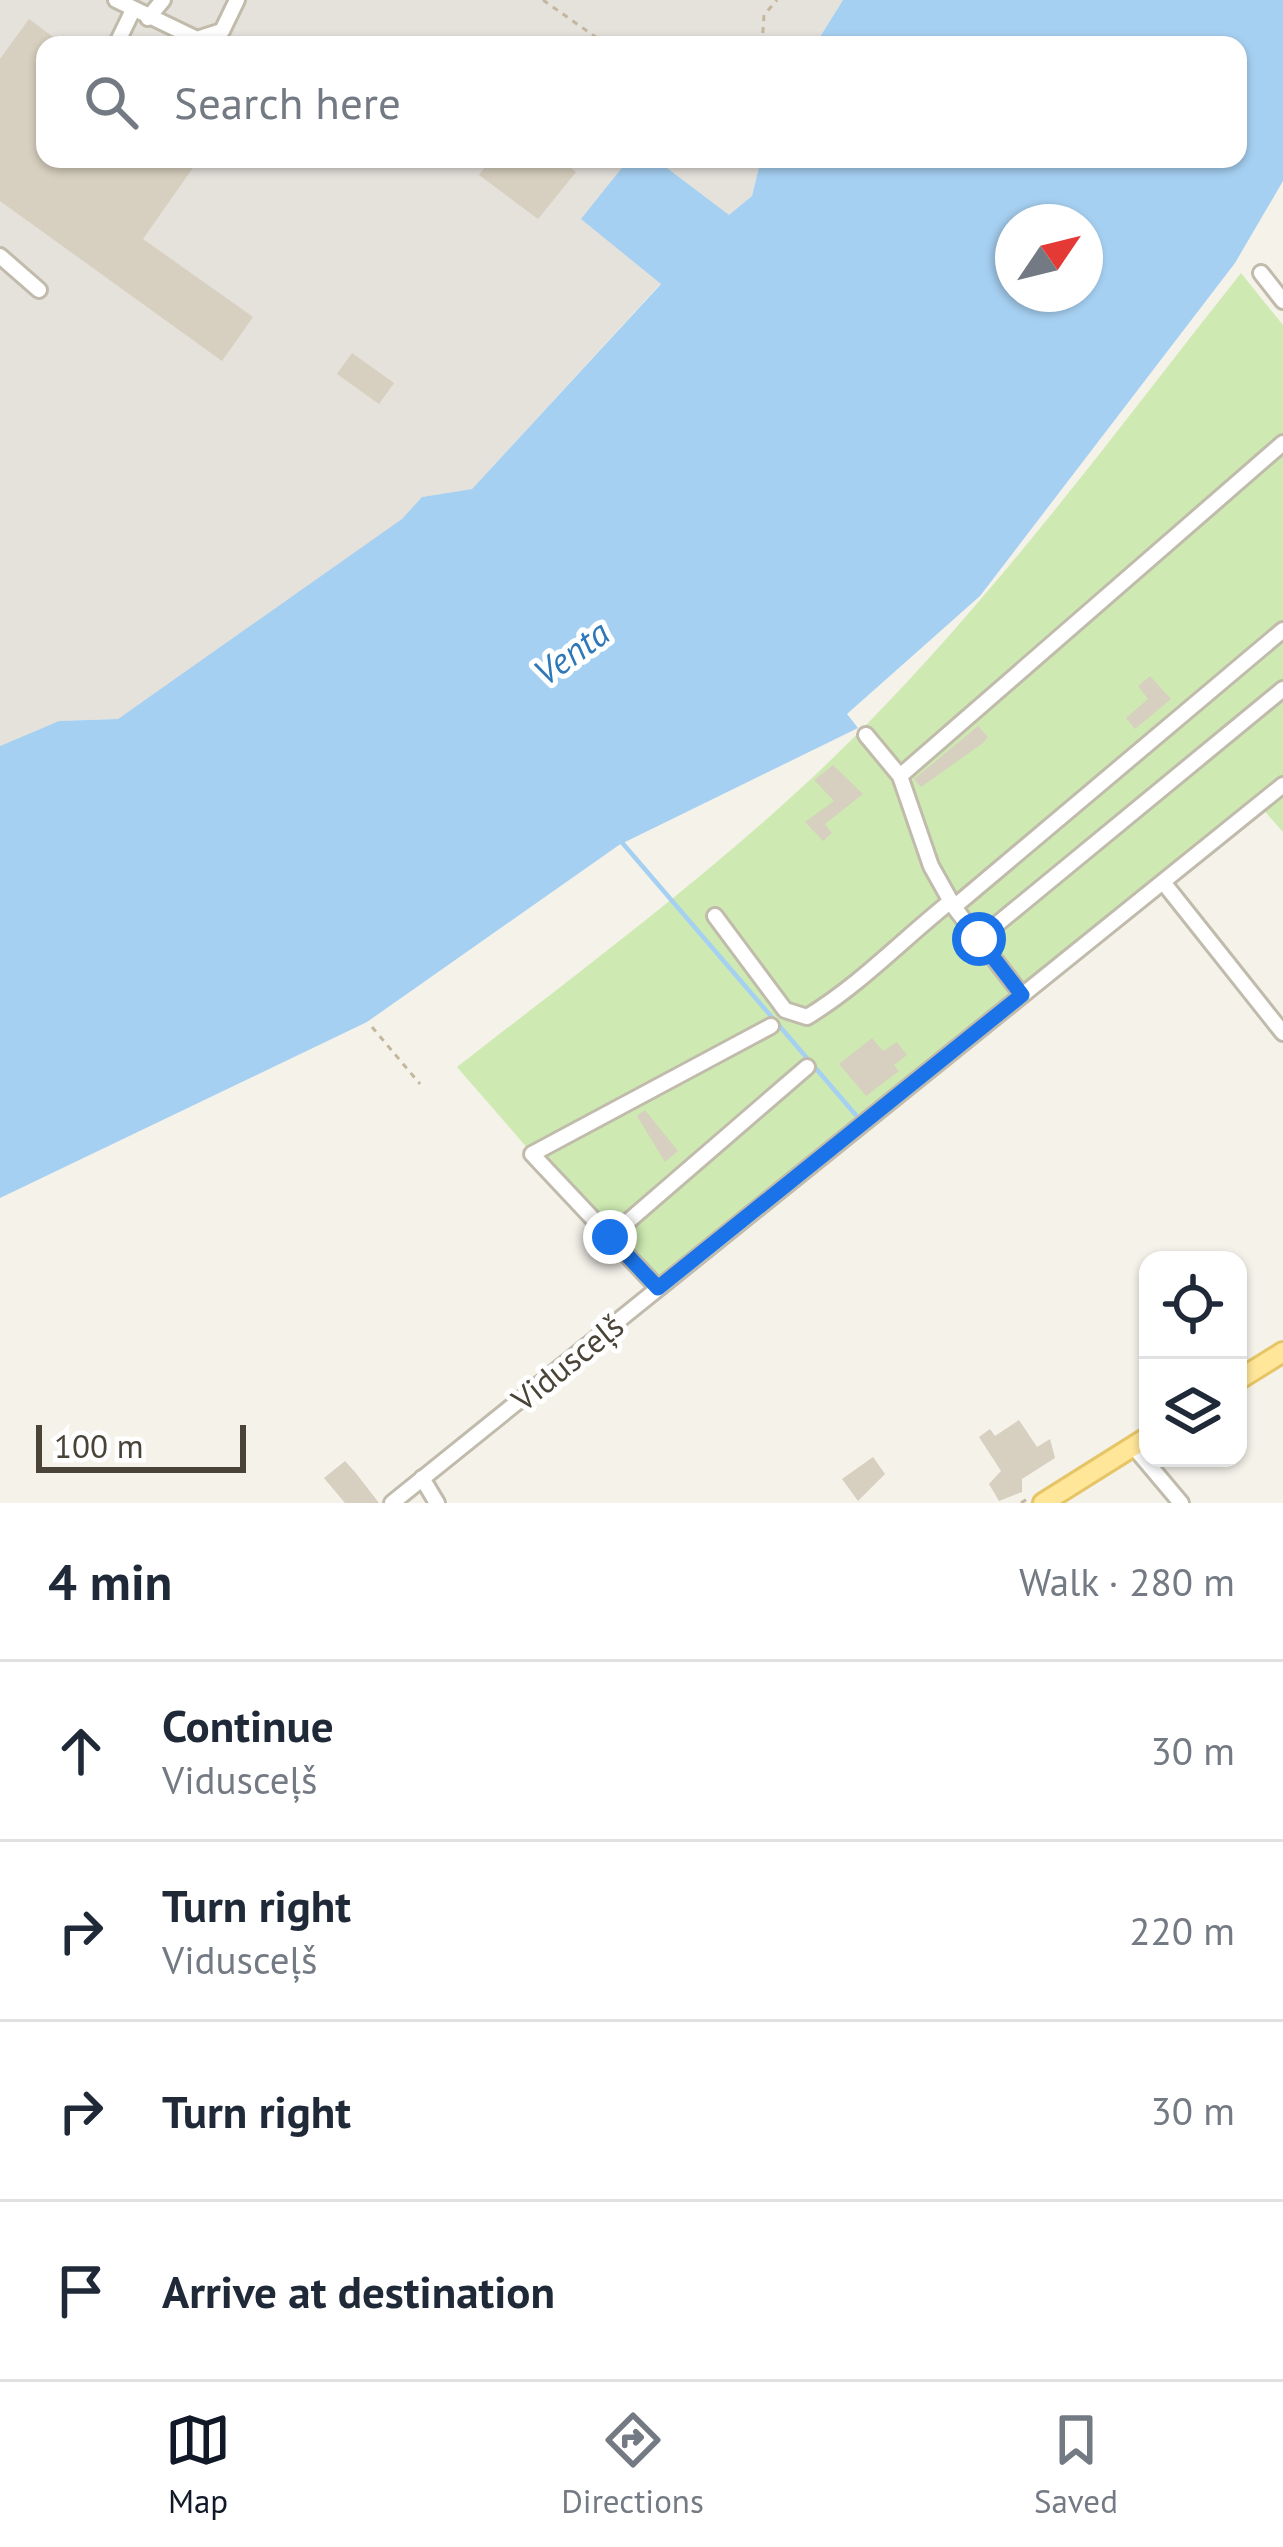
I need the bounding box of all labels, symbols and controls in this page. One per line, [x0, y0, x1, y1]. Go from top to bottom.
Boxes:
search box [36, 36, 1247, 168]
icon: search [78, 69, 144, 135]
text: Search here [174, 73, 401, 131]
north arrow [995, 204, 1103, 312]
water label: Venta [524, 608, 619, 695]
route start [952, 912, 1006, 966]
route end [583, 1210, 637, 1264]
map controls [1139, 1251, 1247, 1467]
button: locate [1139, 1251, 1247, 1359]
street label: Vidusceļš [502, 1304, 632, 1421]
button: layers [1139, 1359, 1247, 1467]
scale bar [36, 1419, 246, 1472]
text: 100 m [54, 1424, 144, 1467]
text: 4 min [48, 1548, 172, 1614]
text: Walk · 280 m [1019, 1556, 1235, 1607]
text: Continue [162, 1696, 334, 1754]
icon: ahead [48, 1718, 114, 1784]
text: 30 m [1150, 1725, 1235, 1776]
text: Vidusceļš [162, 1754, 317, 1805]
text: Turn right [162, 1876, 351, 1934]
icon: right [48, 1898, 114, 1964]
text: 220 m [1129, 1905, 1235, 1956]
text: Vidusceļš [162, 1934, 317, 1985]
icon: right [48, 2078, 114, 2144]
text: Turn right [162, 2082, 351, 2140]
text: 30 m [1150, 2085, 1235, 2136]
icon: arrive [48, 2258, 114, 2324]
text: Arrive at destination [162, 2262, 555, 2320]
tab: Map [165, 2407, 231, 2522]
tab: Directions [561, 2407, 704, 2522]
tab: Saved [1034, 2407, 1118, 2522]

